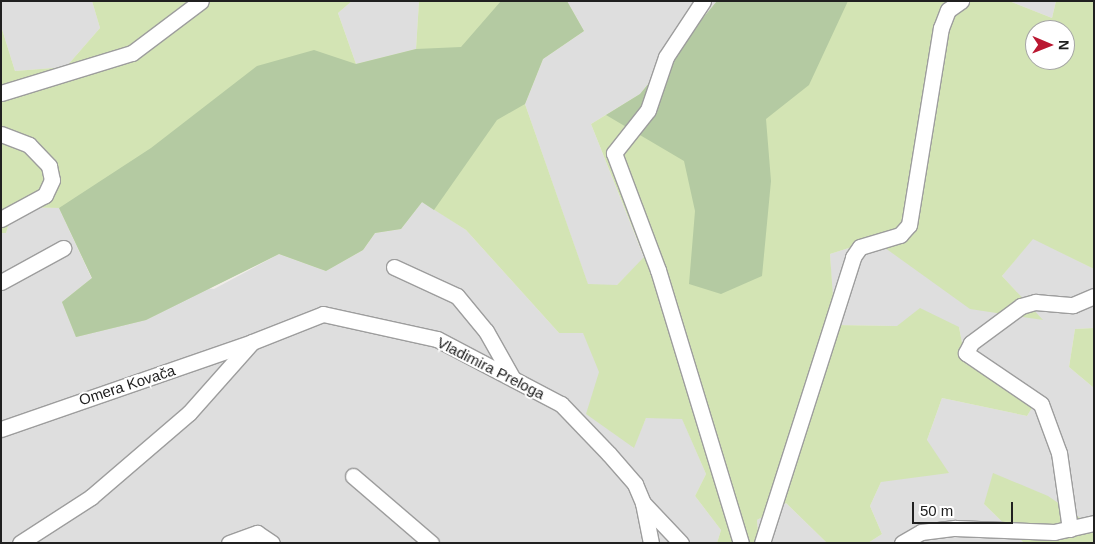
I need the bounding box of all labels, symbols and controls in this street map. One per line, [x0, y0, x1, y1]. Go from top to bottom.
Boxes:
north arrow [1025, 20, 1075, 70]
text: N [1056, 40, 1072, 50]
street label: Vladimira Preloga [434, 333, 548, 403]
street label: Omera Kovača [77, 361, 177, 409]
scale bar [915, 492, 1016, 524]
text: 50 m [920, 502, 953, 519]

